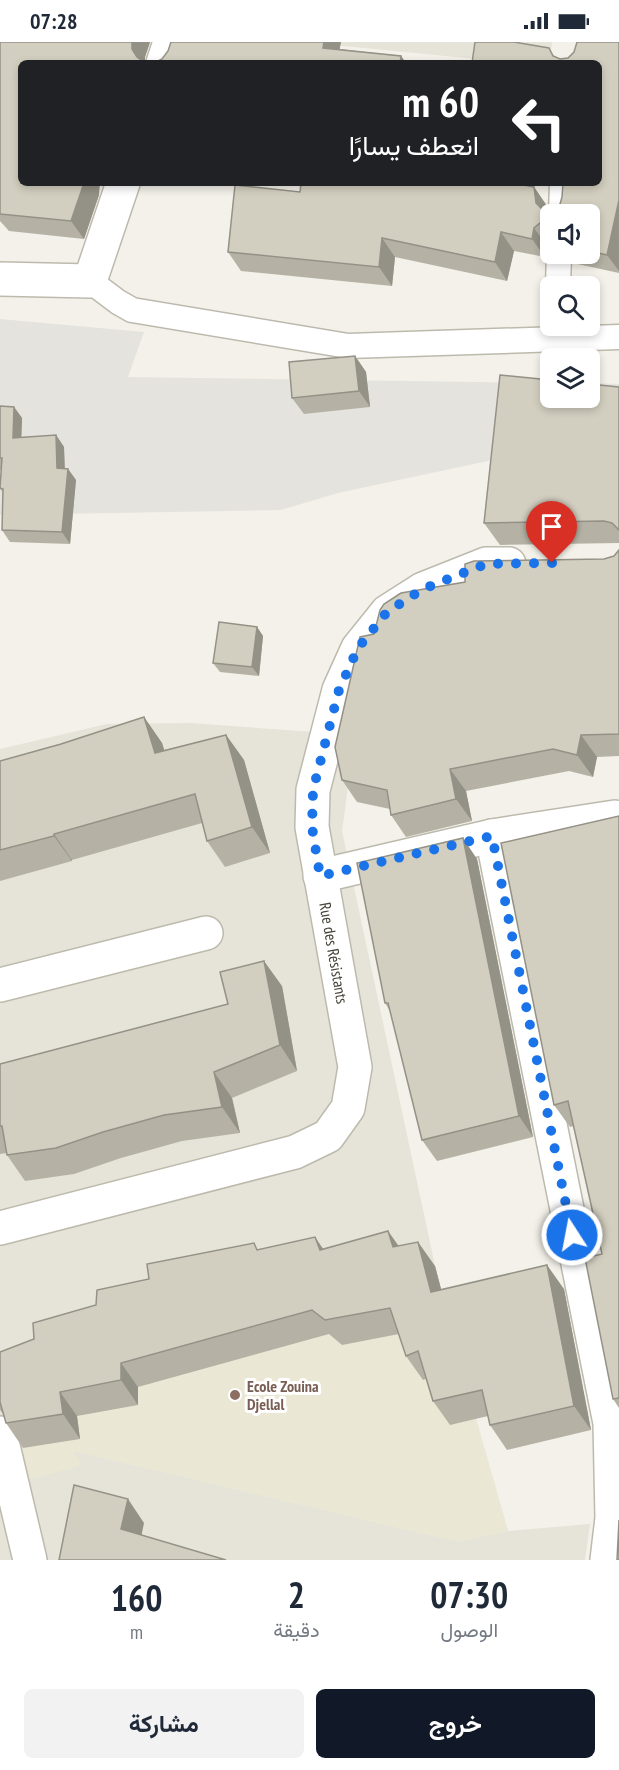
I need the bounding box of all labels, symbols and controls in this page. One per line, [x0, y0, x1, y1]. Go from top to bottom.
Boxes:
text: 07:28 [30, 7, 78, 35]
text: 60 m [402, 74, 479, 129]
icon: left [500, 84, 578, 162]
text: انعطف يسارًا [349, 128, 479, 162]
map controls [540, 204, 600, 408]
button: sound [540, 204, 600, 264]
button: search [540, 276, 600, 336]
button: layers [540, 348, 600, 408]
pin [526, 501, 577, 563]
icon: arrive [535, 510, 568, 543]
street label: Rue des Résistants [315, 901, 353, 1005]
position arrow [540, 1203, 604, 1267]
place label: Ecole Zouina Djellal [247, 1376, 319, 1414]
marker: Ecole Zouina Djellal [228, 1388, 242, 1402]
text: 2 [288, 1571, 305, 1618]
text: 07:30 [430, 1571, 508, 1618]
text: 160 [111, 1574, 162, 1621]
text: دقيقة [273, 1617, 320, 1643]
text: الوصول [440, 1617, 498, 1643]
text: m [130, 1619, 143, 1645]
button: مشاركة [24, 1689, 304, 1758]
button: خروج [316, 1689, 595, 1758]

